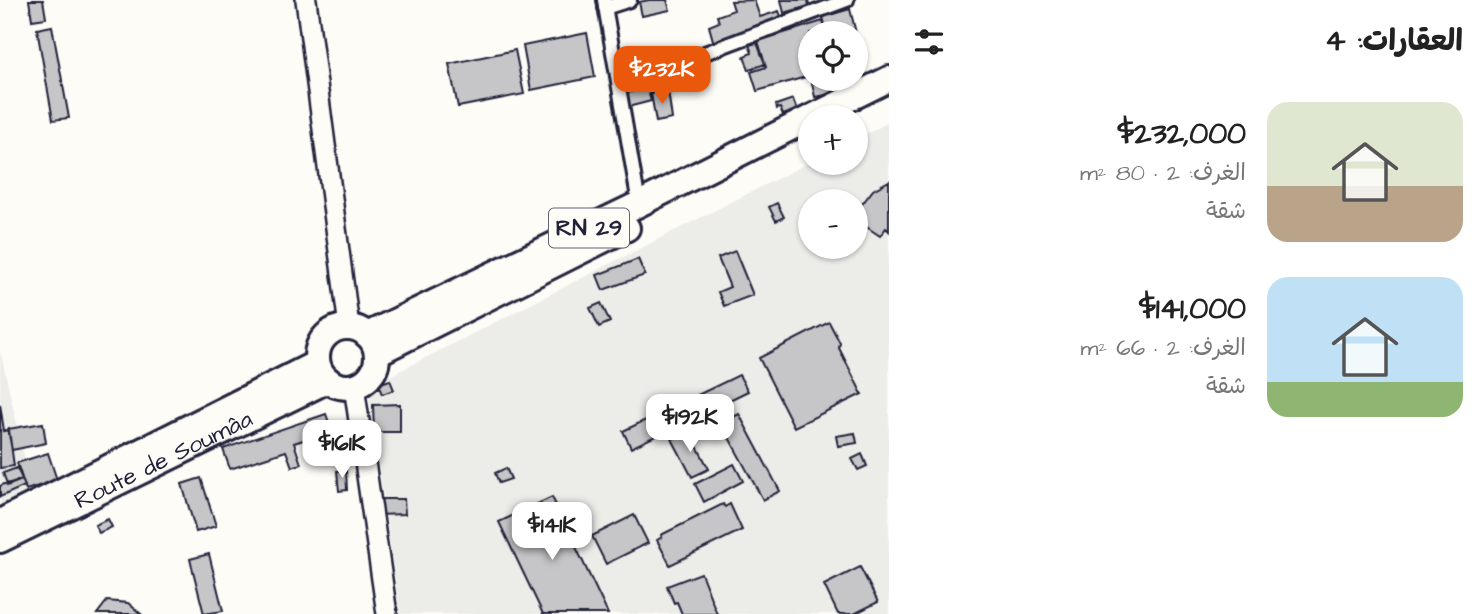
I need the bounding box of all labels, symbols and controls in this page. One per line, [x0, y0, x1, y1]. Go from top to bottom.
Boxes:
text: العقارات: 4 [1325, 20, 1463, 62]
map controls [798, 21, 868, 259]
button: locate [798, 21, 868, 91]
icon: filters [910, 23, 948, 61]
pin: $232K [613, 46, 711, 106]
text: $232K [630, 53, 694, 85]
button: + [798, 105, 868, 175]
text: $232,000 [1118, 113, 1246, 155]
icon: home [1323, 130, 1407, 214]
text: الغرف: 2 · 80 m² [1080, 157, 1246, 189]
button: − [798, 189, 868, 259]
text: شقة [1206, 195, 1246, 227]
road number: RN 29 [549, 208, 629, 247]
text: $141,000 [1139, 288, 1246, 330]
icon: home [1323, 305, 1407, 389]
text: الغرف: 2 · 66 m² [1080, 332, 1246, 364]
text: شقة [1206, 370, 1246, 402]
pin: $192K [641, 394, 739, 454]
text: $192K [662, 401, 718, 433]
street label: Route de Soumâa [69, 402, 258, 518]
pin: $161K [293, 420, 391, 480]
text: $161K [318, 427, 366, 459]
pin: $141K [503, 503, 601, 562]
text: $141K [528, 509, 576, 541]

